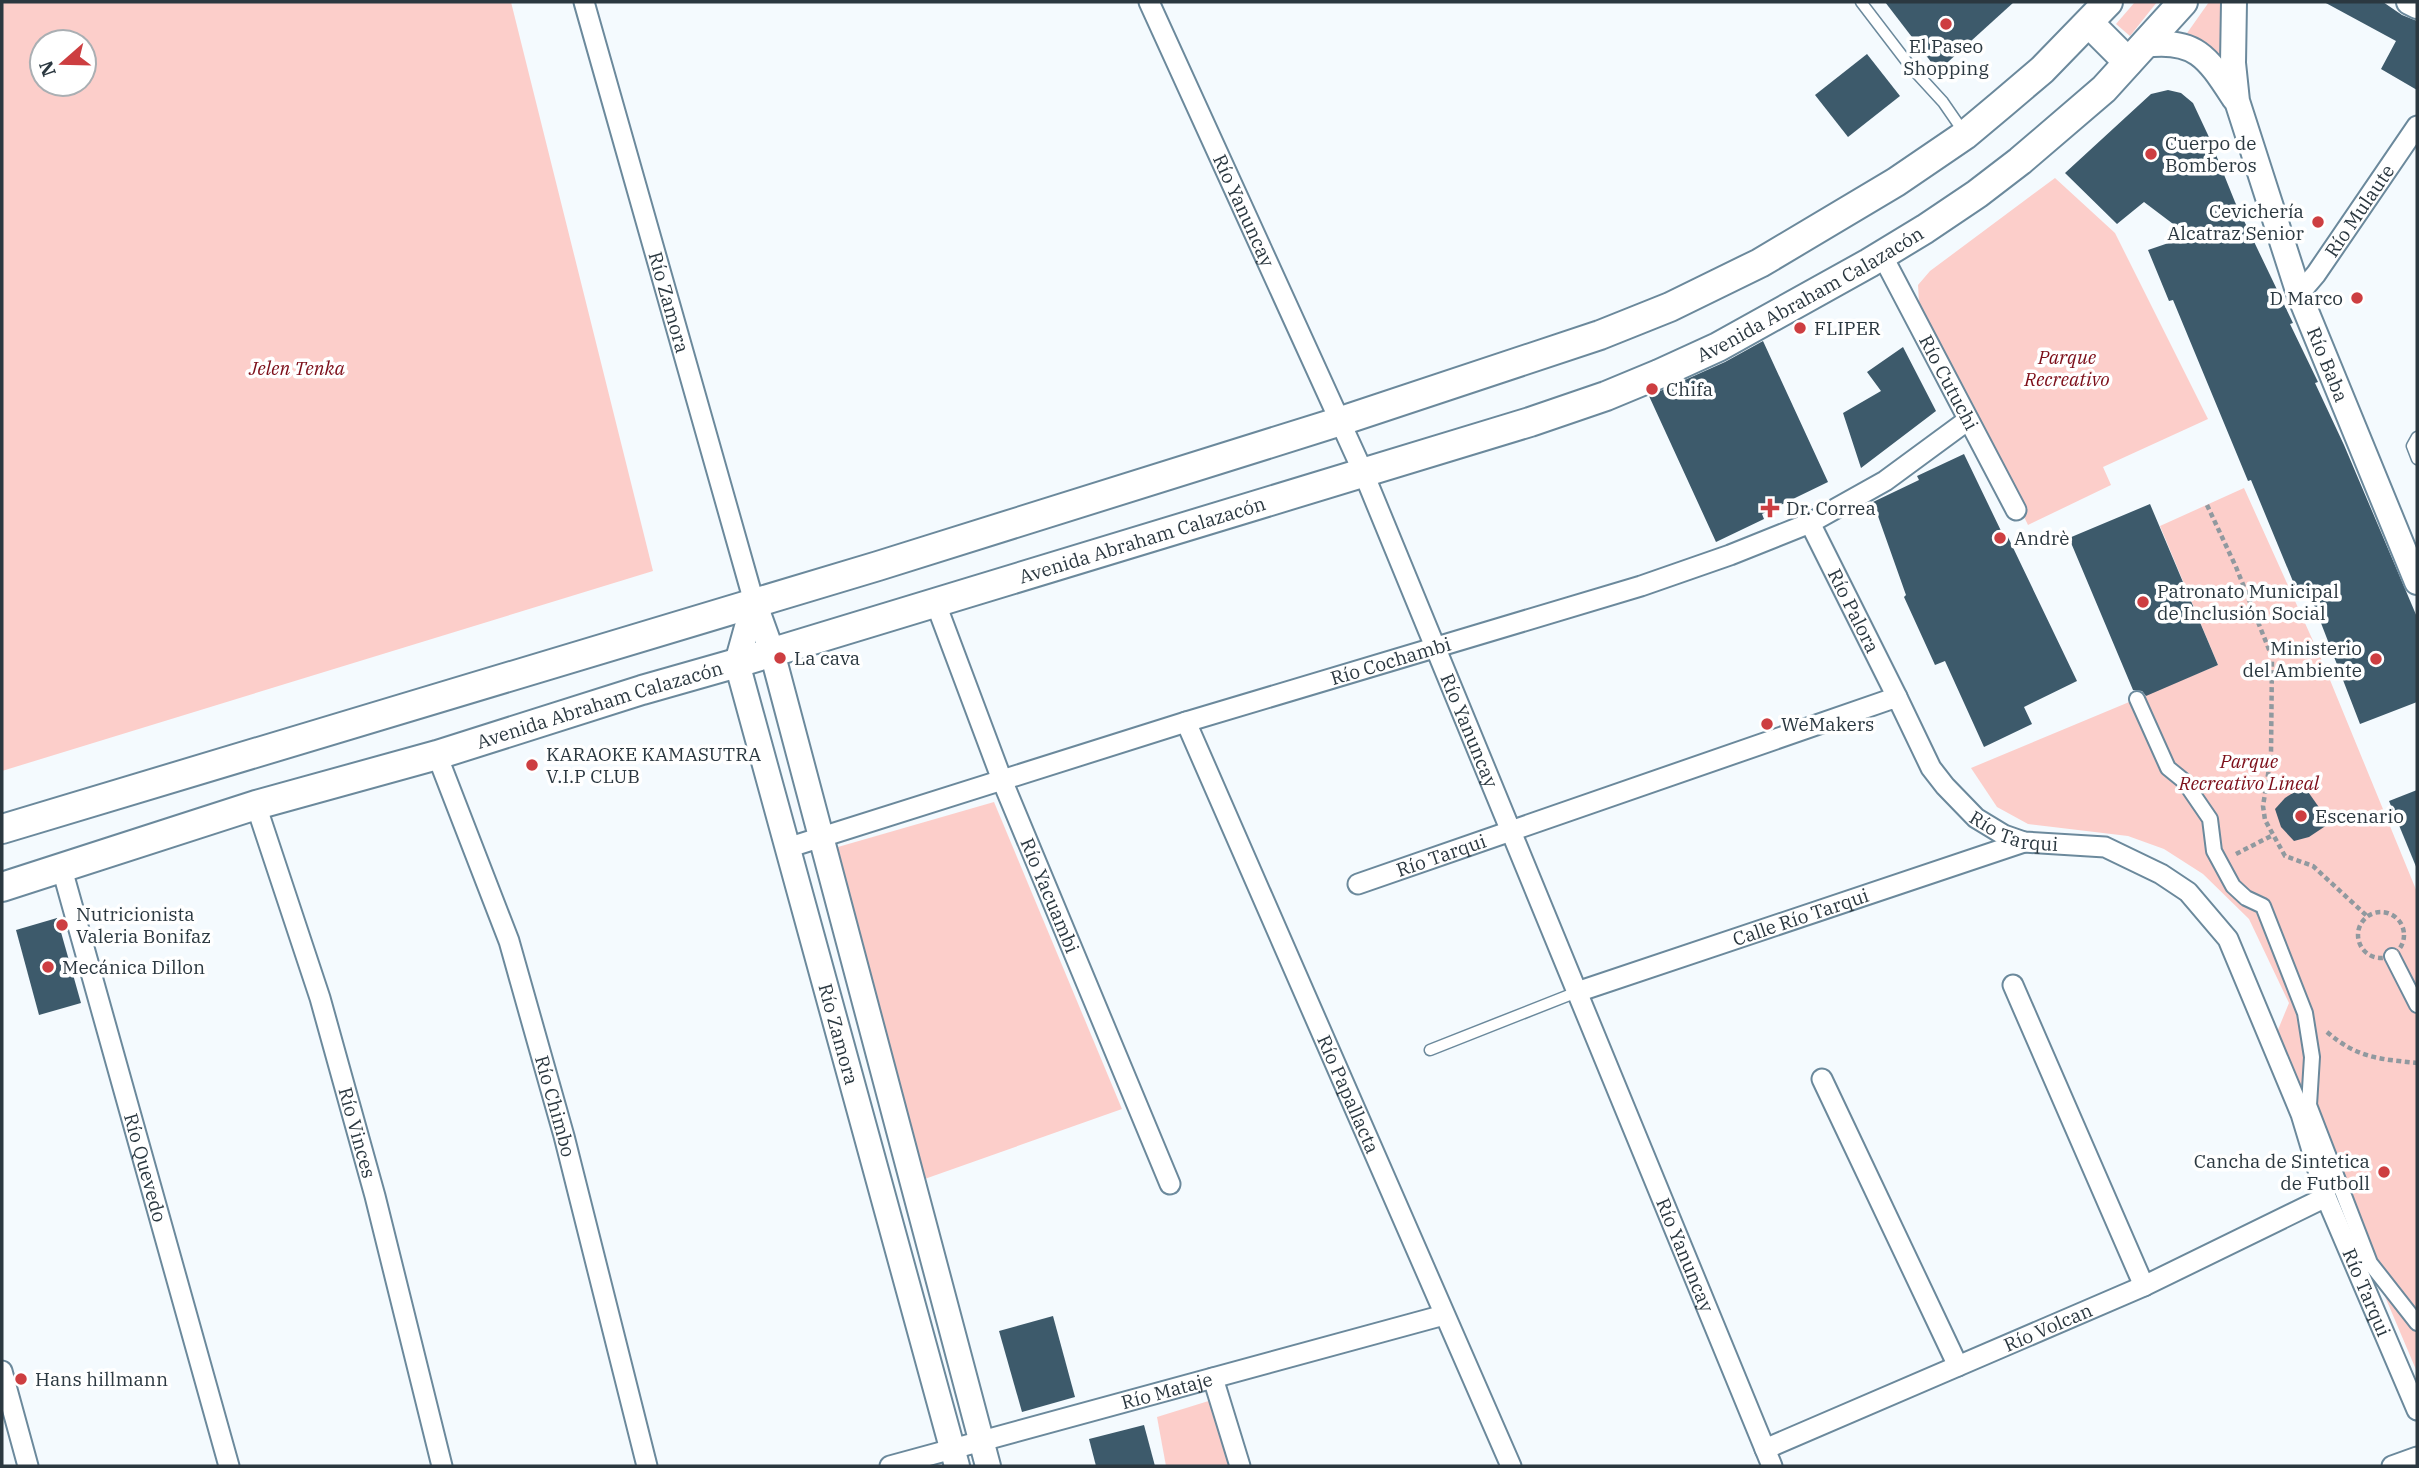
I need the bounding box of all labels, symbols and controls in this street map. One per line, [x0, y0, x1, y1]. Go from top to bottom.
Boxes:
marker: El Paseo Shopping [1938, 16, 1954, 32]
north arrow [28, 28, 98, 98]
place label: El Paseo Shopping [1903, 34, 1989, 80]
text: N [33, 58, 61, 80]
place label: Cuerpo de Bomberos [2165, 131, 2257, 177]
marker: Cuerpo de Bomberos [2143, 146, 2159, 162]
street label: Río Yanuncay [1208, 150, 1280, 271]
street label: Río Mulaute [2319, 160, 2399, 262]
place label: Cevichería Alcatraz Senior [2167, 199, 2305, 245]
marker: Cevichería Alcatraz Senior [2310, 214, 2326, 230]
street label: Avenida Abraham Calazacón [1693, 221, 1928, 367]
street label: Río Zamora [643, 249, 695, 356]
place label: D Marco [2269, 286, 2343, 310]
marker: D Marco [2349, 290, 2365, 306]
place label: FLIPER [1814, 316, 1881, 340]
marker: FLIPER [1792, 320, 1808, 336]
street label: Río Baba [2302, 323, 2354, 405]
street label: Río Cutuchi [1914, 331, 1984, 434]
park label: Parque Recreativo [2023, 345, 2110, 391]
park label: Jelen Tenka [248, 356, 346, 380]
place label: Chifa [1666, 377, 1713, 401]
marker: Chifa [1644, 381, 1660, 397]
street label: Avenida Abraham Calazacón [1016, 491, 1268, 589]
place label: Dr. Correa [1786, 496, 1876, 520]
marker: Dr. Correa [1760, 498, 1780, 518]
place label: Andrè [2014, 526, 2069, 550]
marker: Andrè [1992, 530, 2008, 546]
street label: Río Palora [1823, 565, 1885, 657]
place label: Patronato Municipal de Inclusión Social [2157, 579, 2339, 625]
marker: Patronato Municipal de Inclusión Social [2135, 594, 2151, 610]
street label: Río Cochambi [1328, 632, 1454, 690]
place label: Ministerio del Ambiente [2242, 636, 2362, 682]
place label: La cava [794, 646, 860, 670]
marker: La cava [772, 650, 788, 666]
marker: Ministerio del Ambiente [2368, 651, 2384, 667]
street label: Avenida Abraham Calazacón [474, 656, 726, 754]
street label: Río Yanuncay [1435, 670, 1504, 792]
place label: WeMakers [1781, 712, 1874, 736]
marker: WeMakers [1759, 716, 1775, 732]
place label: KARAOKE KAMASUTRA V.I.P CLUB [546, 742, 761, 788]
park label: Parque Recreativo Lineal [2178, 749, 2320, 795]
marker: KARAOKE KAMASUTRA V.I.P CLUB [524, 757, 540, 773]
place label: Escenario [2315, 804, 2404, 828]
street label: Río Tarqui [1965, 805, 2059, 856]
marker: Escenario [2293, 808, 2309, 824]
street label: Río Tarqui [1393, 828, 1489, 882]
street label: Río Yacuambi [1015, 834, 1085, 957]
street label: Calle Río Tarqui [1730, 883, 1872, 951]
place label: Nutricionista Valeria Bonifaz [76, 902, 211, 948]
marker: Nutricionista Valeria Bonifaz [54, 917, 70, 933]
place label: Mecánica Dillon [62, 955, 205, 979]
marker: Mecánica Dillon [40, 959, 56, 975]
street label: Río Zamora [813, 981, 864, 1087]
street label: Río Papallacta [1312, 1031, 1385, 1157]
street label: Río Chimbo [530, 1053, 581, 1159]
street label: Río Vinces [333, 1084, 381, 1181]
street label: Río Quevedo [119, 1110, 172, 1225]
place label: Cancha de Sintetica de Futboll [2194, 1149, 2370, 1195]
marker: Cancha de Sintetica de Futboll [2376, 1164, 2392, 1180]
street label: Río Yanuncay [1651, 1194, 1720, 1316]
street label: Río Tarqui [2337, 1245, 2396, 1340]
street label: Río Volcan [2000, 1298, 2096, 1357]
place label: Hans hillmann [35, 1367, 168, 1391]
street label: Río Mataje [1119, 1367, 1215, 1414]
marker: Hans hillmann [13, 1371, 29, 1387]

